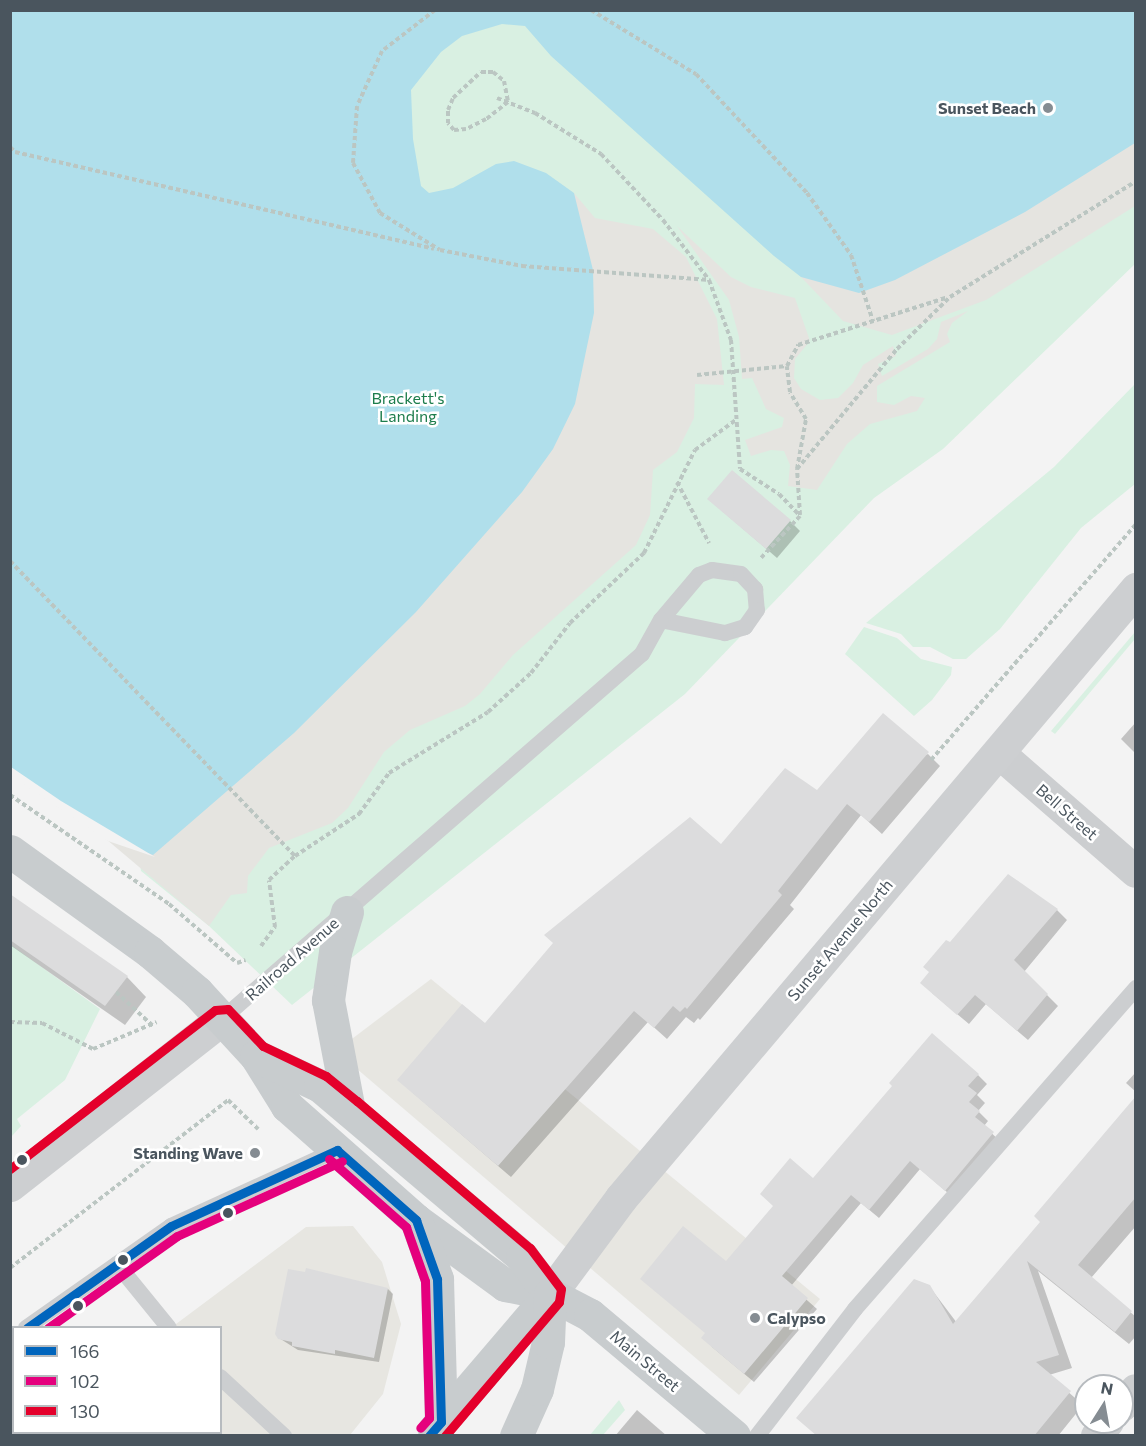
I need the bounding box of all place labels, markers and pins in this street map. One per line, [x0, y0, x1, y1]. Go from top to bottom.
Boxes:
place label: Sunset Beach [938, 98, 1036, 118]
marker: Sunset Beach [1041, 101, 1055, 115]
place label: Standing Wave [133, 1143, 243, 1163]
marker: Standing Wave [248, 1146, 262, 1160]
unlabelled marker [16, 1154, 28, 1166]
unlabelled marker [222, 1207, 234, 1219]
unlabelled marker [117, 1254, 129, 1266]
unlabelled marker [72, 1300, 84, 1312]
place label: Calypso [767, 1308, 826, 1328]
marker: Calypso [748, 1311, 762, 1325]

